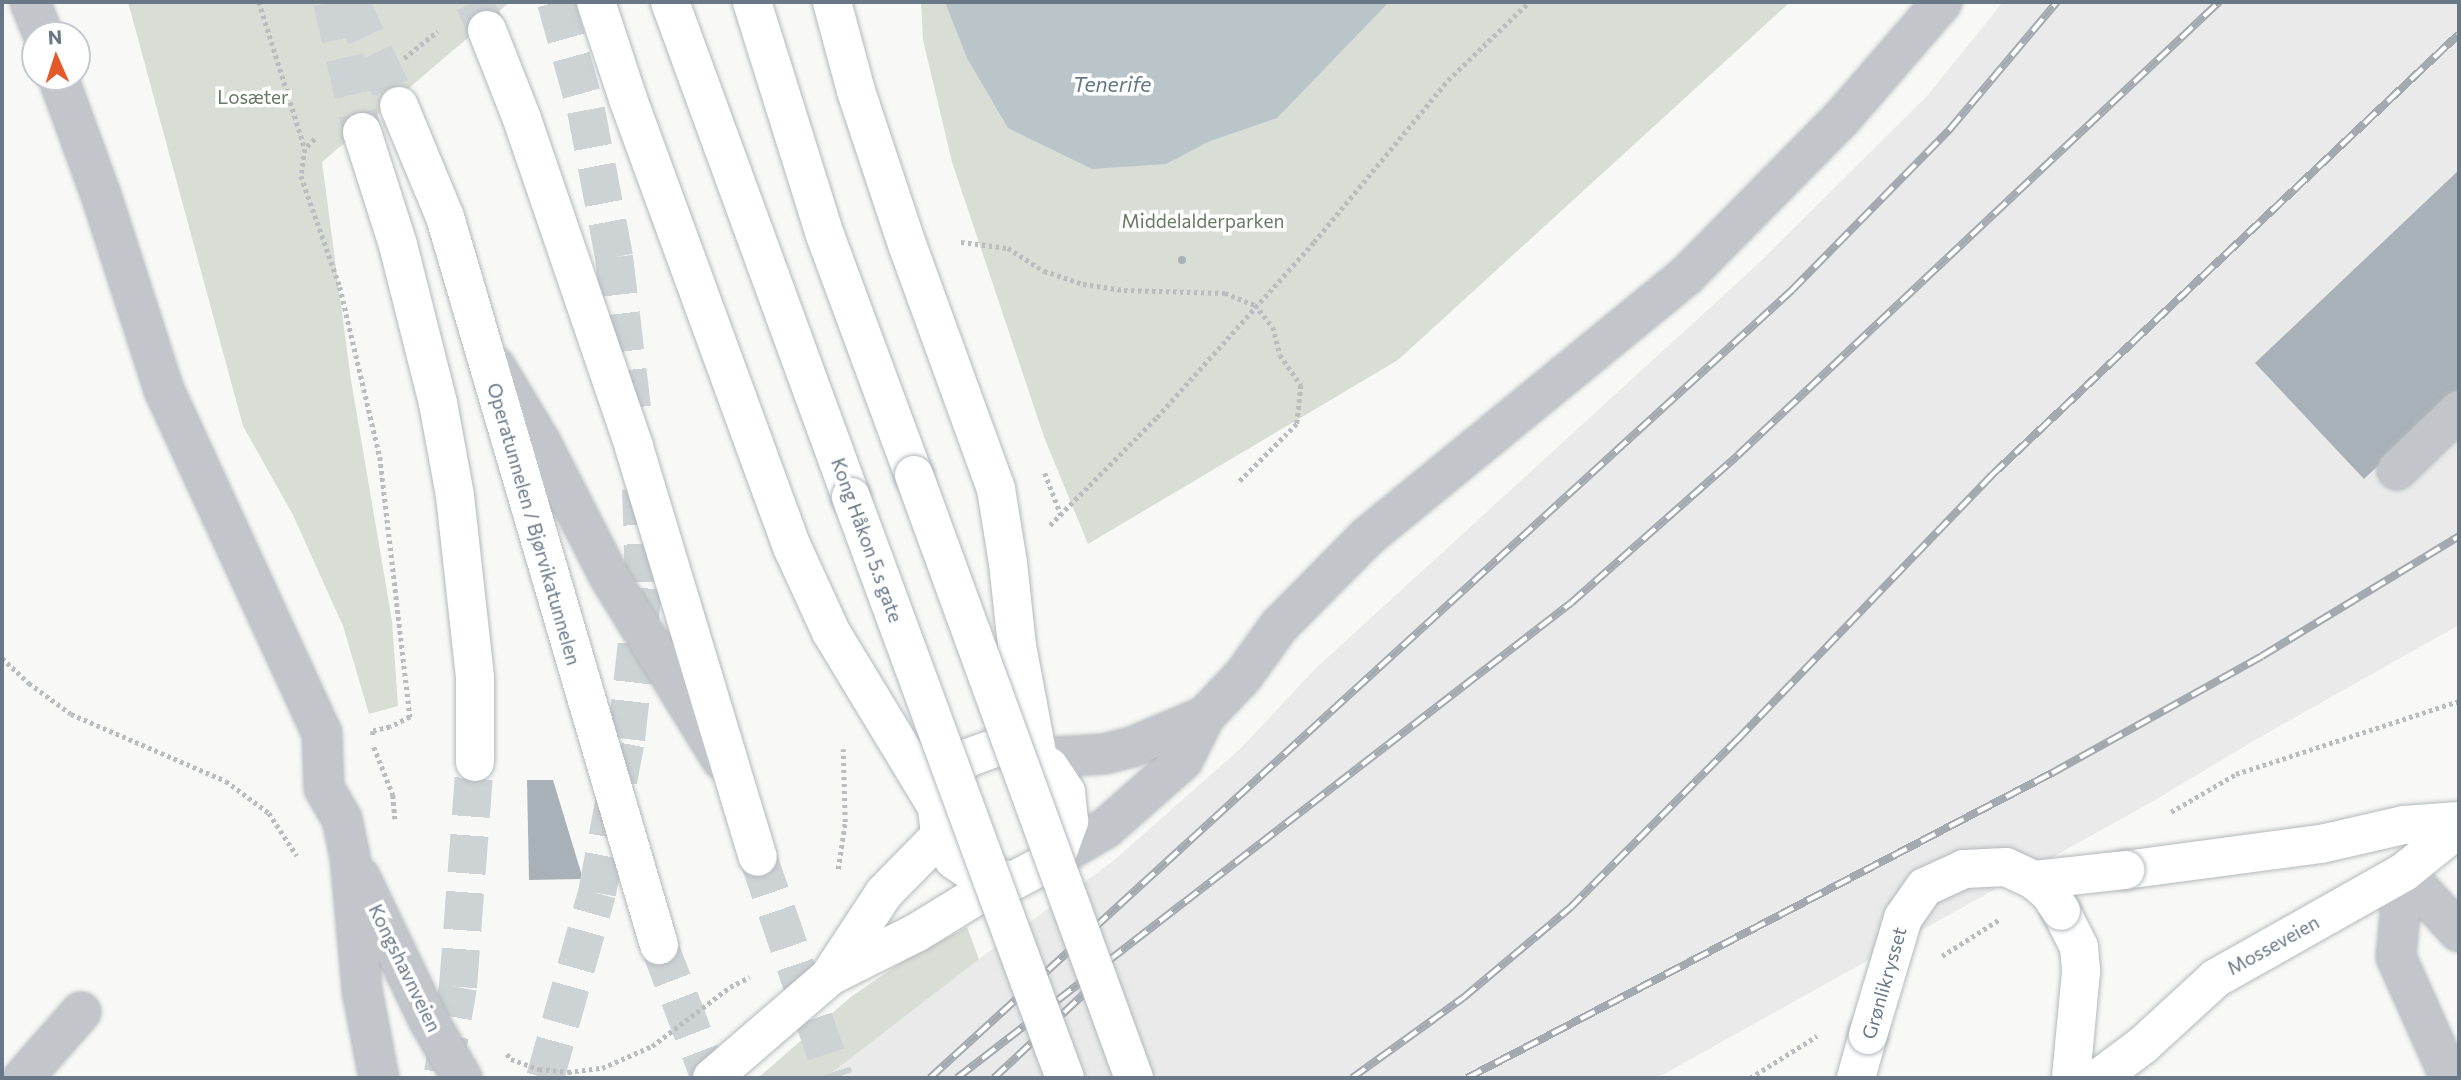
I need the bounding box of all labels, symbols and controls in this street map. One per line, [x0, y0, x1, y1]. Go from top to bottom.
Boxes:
north arrow [21, 21, 91, 91]
text: N [47, 25, 63, 48]
water label: Tenerife [1073, 71, 1151, 97]
park label: Losæter [217, 86, 289, 108]
park label: Middelalderparken [1122, 210, 1284, 232]
street label: Operatunnelen / Bjørvikatunnelen [483, 380, 585, 668]
street label: Kong Håkon 5.s gate [827, 455, 907, 625]
street label: Kongshavnveien [364, 900, 446, 1036]
street label: Mosseveien [2223, 910, 2323, 980]
street label: Grønlikrysset [1857, 924, 1911, 1042]

